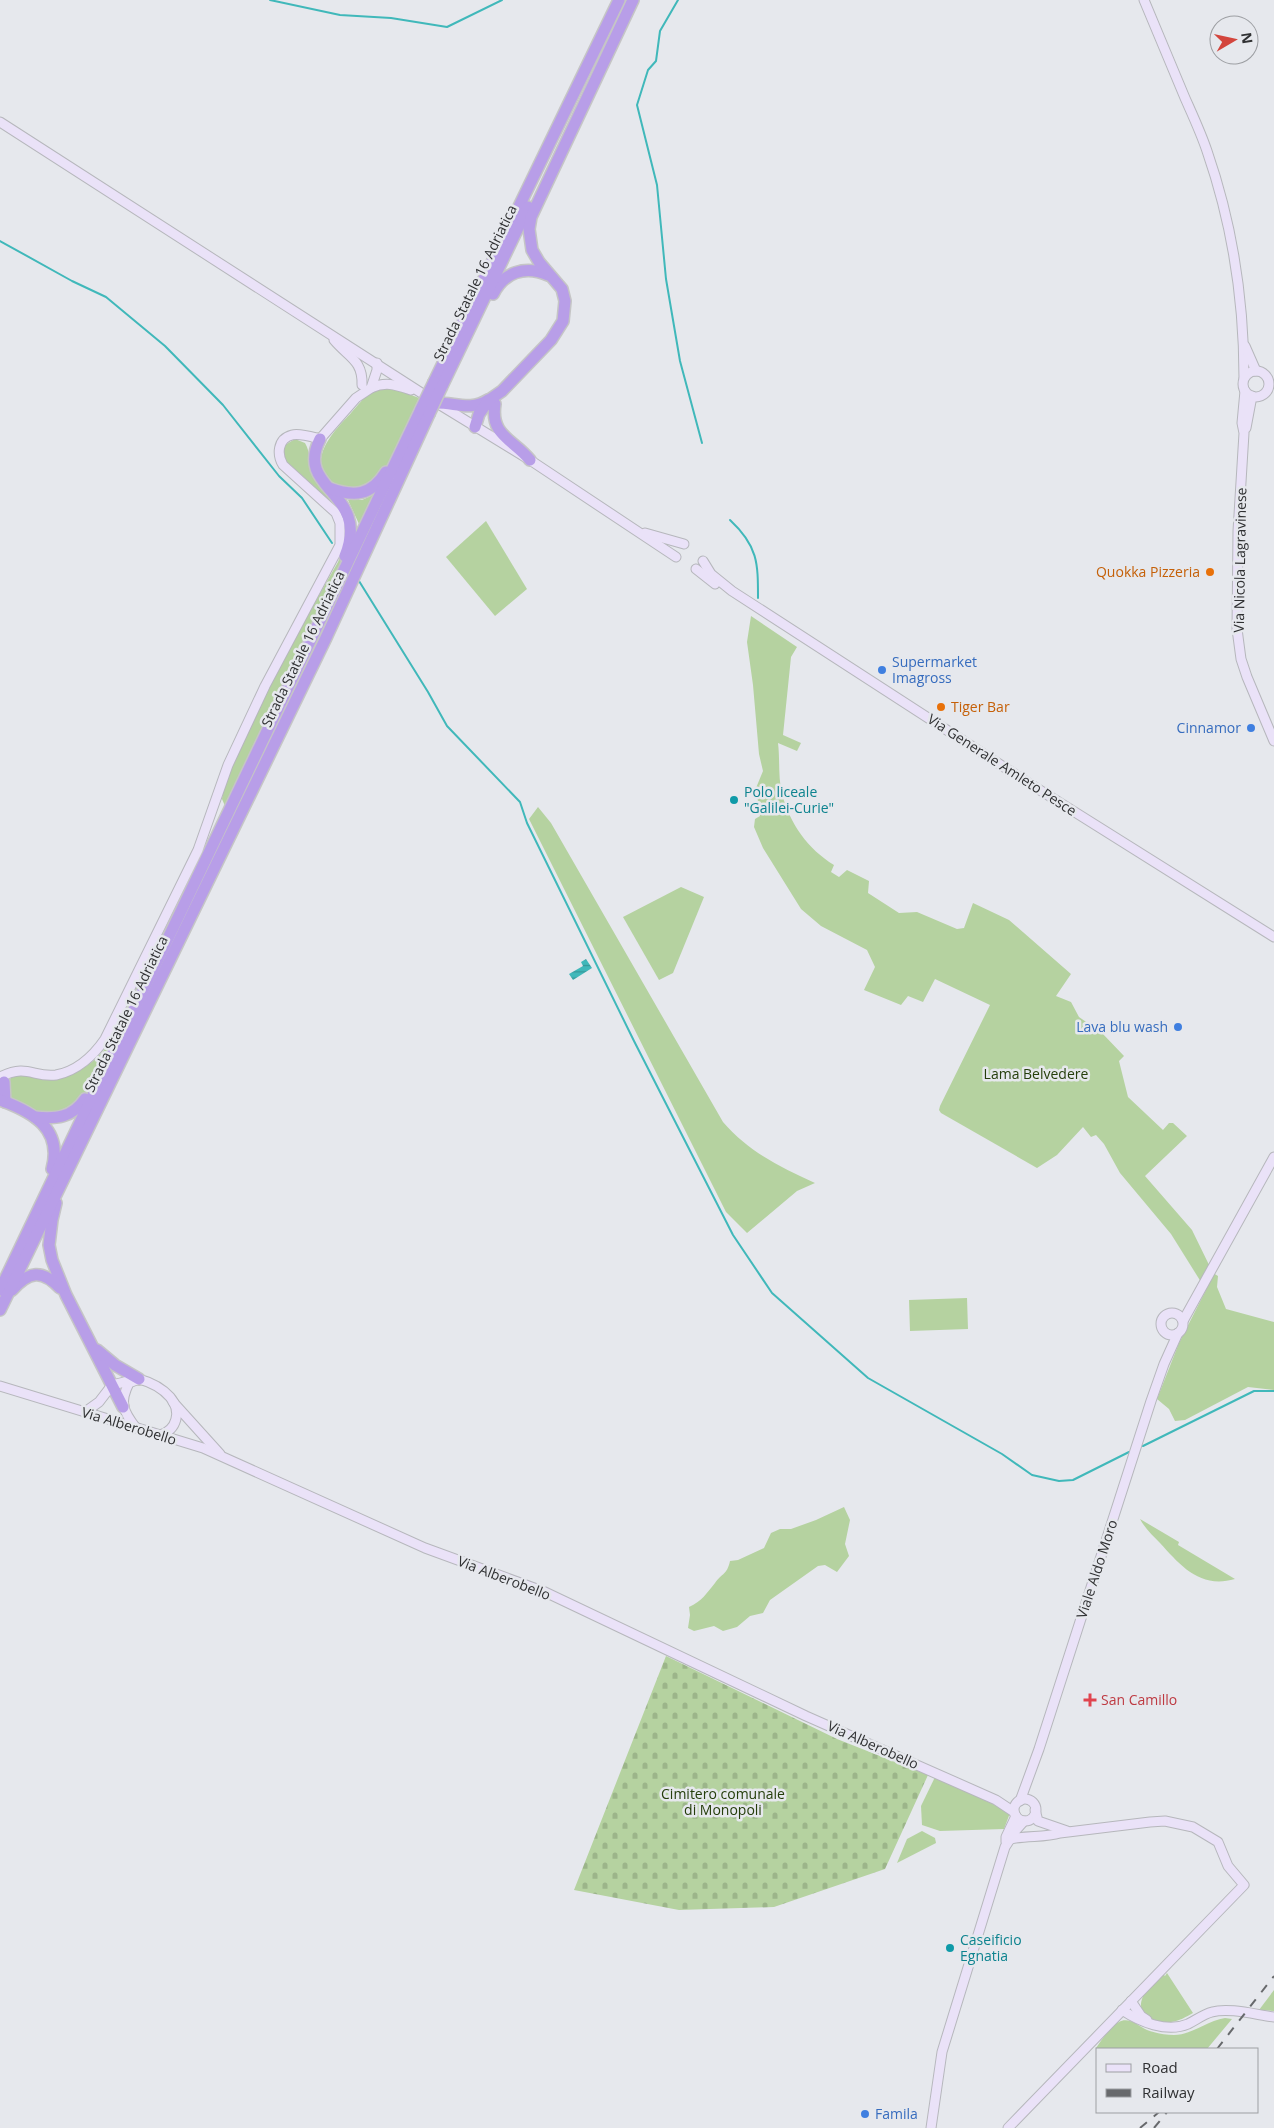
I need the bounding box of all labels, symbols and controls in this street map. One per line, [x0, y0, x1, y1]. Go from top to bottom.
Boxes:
north arrow [1209, 15, 1259, 65]
text: N [1237, 31, 1258, 45]
street label: Strada Statale 16 Adriatica [428, 202, 521, 364]
street label: Via Nicola Lagravinese [1229, 487, 1250, 633]
place label: Quokka Pizzeria [1096, 562, 1200, 581]
marker: Quokka Pizzeria [1204, 566, 1216, 578]
street label: Strada Statale 16 Adriatica [256, 568, 349, 730]
place label: Supermarket Imagross [892, 652, 977, 687]
marker: Supermarket Imagross [876, 664, 888, 676]
place label: Tiger Bar [951, 697, 1010, 716]
marker: Tiger Bar [935, 701, 947, 713]
street label: Via Generale Amleto Pesce [924, 709, 1081, 820]
place label: Cinnamor [1177, 718, 1241, 737]
marker: Cinnamor [1245, 722, 1257, 734]
place label: Polo liceale "Galilei-Curie" [744, 782, 834, 817]
marker: Polo liceale "Galilei-Curie" [728, 794, 740, 806]
street label: Strada Statale 16 Adriatica [79, 933, 172, 1095]
place label: Lava blu wash [1076, 1017, 1168, 1036]
marker: Lava blu wash [1172, 1021, 1184, 1033]
park label: Lama Belvedere [984, 1064, 1089, 1083]
street label: Via Alberobello [79, 1402, 179, 1449]
street label: Viale Aldo Moro [1072, 1517, 1121, 1621]
street label: Via Alberobello [455, 1551, 553, 1604]
place label: San Camillo [1101, 1690, 1177, 1709]
marker: San Camillo [1083, 1693, 1097, 1707]
street label: Via Alberobello [824, 1716, 922, 1773]
park label: Cimitero comunale di Monopoli [661, 1784, 785, 1819]
place label: Caseificio Egnatia [960, 1930, 1022, 1965]
marker: Caseificio Egnatia [944, 1942, 956, 1954]
legend [1096, 2048, 1259, 2113]
text: Road [1142, 2057, 1178, 2077]
text: Railway [1142, 2082, 1195, 2102]
place label: Famila [875, 2104, 918, 2123]
marker: Famila [859, 2108, 871, 2120]

